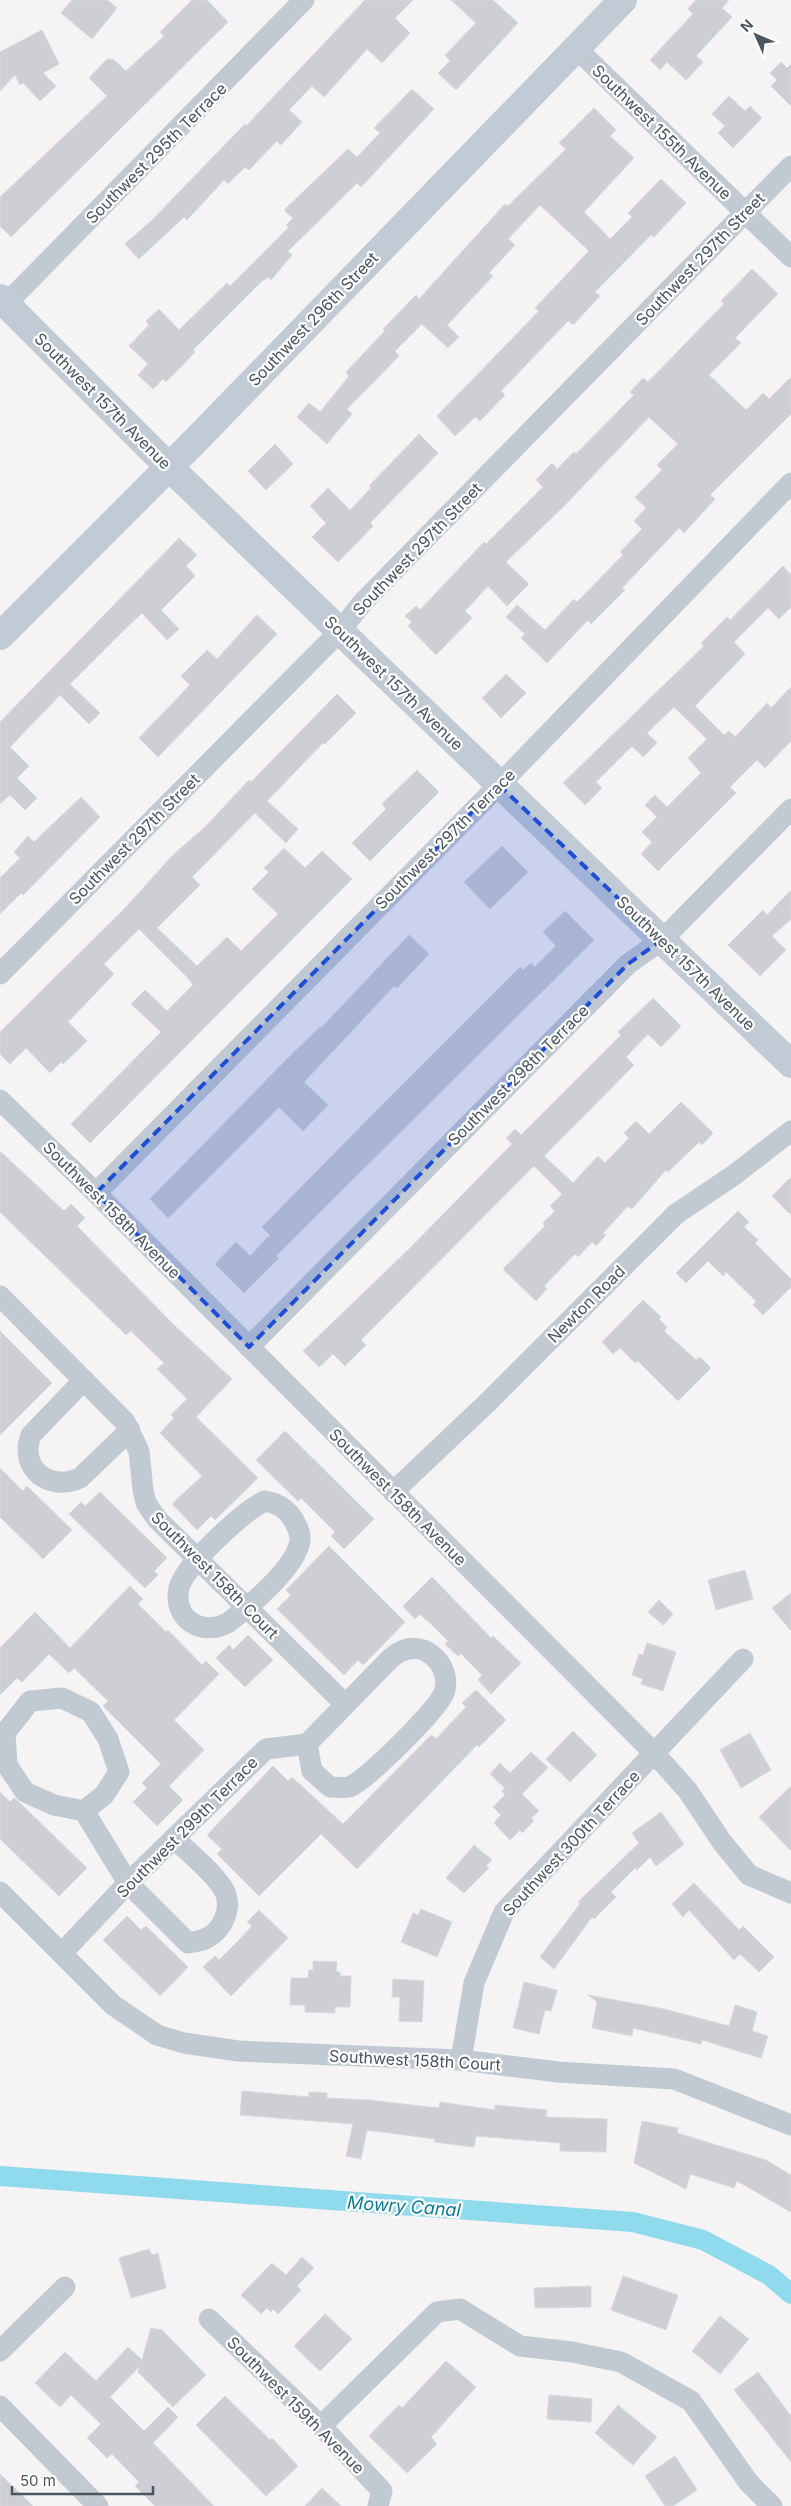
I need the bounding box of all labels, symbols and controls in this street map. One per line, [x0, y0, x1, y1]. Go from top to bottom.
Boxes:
north arrow [731, 10, 781, 60]
text: N [737, 16, 756, 35]
street label: Southwest 155th Avenue [588, 60, 736, 204]
street label: Southwest 295th Terrace [81, 78, 231, 228]
street label: Southwest 297th Street [631, 188, 769, 330]
street label: Southwest 296th Street [244, 248, 382, 390]
street label: Southwest 157th Avenue [31, 329, 175, 473]
street label: Southwest 297th Street [348, 478, 486, 620]
street label: Southwest 157th Avenue [321, 612, 467, 754]
street label: Southwest 297th Terrace [371, 765, 519, 913]
street label: Southwest 297th Street [64, 769, 204, 909]
street label: Southwest 157th Avenue [613, 892, 759, 1034]
street label: Southwest 298th Terrace [443, 1000, 593, 1150]
street label: Southwest 158th Avenue [39, 1137, 185, 1283]
street label: Newton Road [543, 1261, 629, 1347]
street label: Southwest 158th Avenue [325, 1424, 471, 1570]
street label: Southwest 158th Court [147, 1507, 283, 1643]
street label: Southwest 299th Terrace [112, 1752, 262, 1902]
street label: Southwest 300th Terrace [498, 1766, 644, 1920]
street label: Southwest 158th Court [329, 2046, 501, 2074]
water label: Mowry Canal [346, 2192, 462, 2220]
street label: Southwest 159th Avenue [223, 2332, 369, 2478]
scale bar [12, 2464, 154, 2496]
text: 50 m [20, 2471, 56, 2490]

